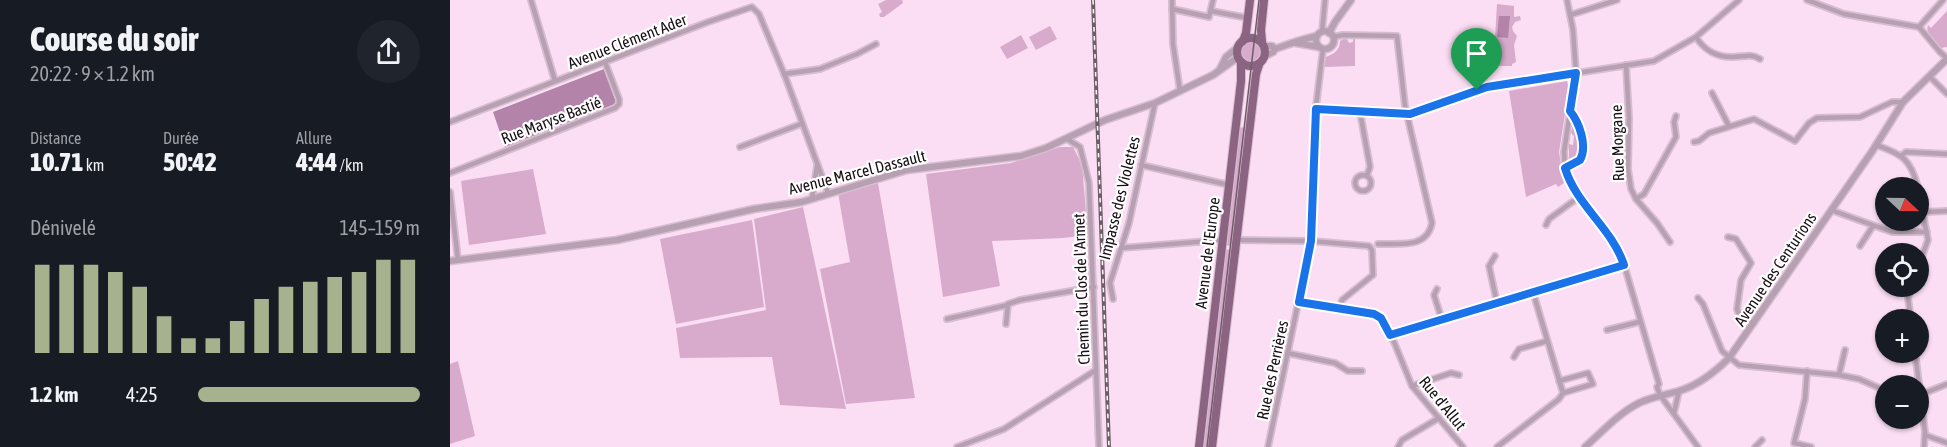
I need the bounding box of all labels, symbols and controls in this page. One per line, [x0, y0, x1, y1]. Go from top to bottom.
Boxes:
street label: Avenue Clément Ader [565, 10, 689, 72]
text: Course du soir [30, 20, 198, 58]
button: share [357, 20, 420, 83]
pin [1451, 28, 1502, 90]
icon: arrive [1460, 37, 1493, 70]
text: 20:22 · 9 × 1.2 km [30, 62, 155, 85]
street label: Rue Maryse Bastié [498, 93, 604, 148]
street label: Rue Morgane [1607, 104, 1628, 182]
text: Distance [30, 129, 81, 147]
text: Durée [163, 129, 199, 147]
text: Allure [296, 129, 332, 147]
street label: Impasse des Violettes [1095, 134, 1144, 262]
street label: Avenue Marcel Dassault [787, 146, 928, 198]
text: 10.71 [30, 147, 84, 177]
text: 50:42 [163, 147, 217, 177]
text: 4:44 [296, 147, 337, 177]
text: km [84, 156, 104, 174]
text: /km [337, 156, 363, 174]
north arrow [1875, 177, 1929, 231]
map controls [1875, 177, 1929, 429]
street label: Avenue de l'Europe [1191, 196, 1224, 310]
street label: Avenue des Centurions [1730, 209, 1820, 329]
street label: Chemin du Clos de l'Armet [1069, 213, 1093, 365]
text: Dénivelé [30, 216, 96, 239]
text: 145–159 m [339, 216, 420, 239]
button: locate [1875, 243, 1929, 297]
button: + [1875, 309, 1929, 363]
street label: Rue des Perrières [1253, 318, 1291, 421]
street label: Rue d'Allut [1416, 372, 1470, 434]
button: − [1875, 375, 1929, 429]
text: 1.2 km [30, 383, 78, 406]
text: 4:25 [126, 383, 158, 406]

